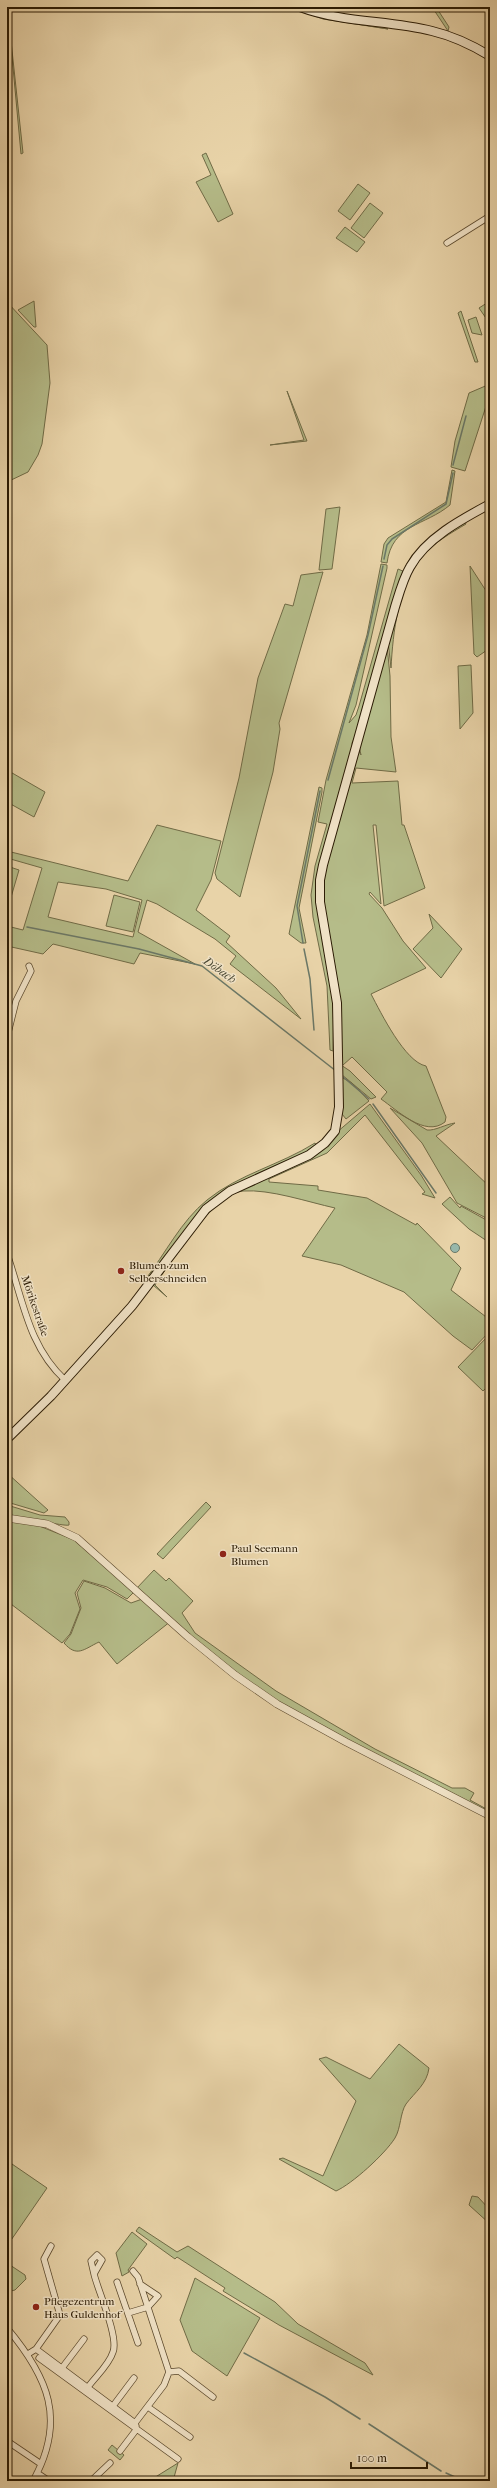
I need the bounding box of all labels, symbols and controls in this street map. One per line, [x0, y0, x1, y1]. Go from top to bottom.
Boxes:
water label: Döbach [200, 953, 239, 986]
place label: Blumen zum Selberschneiden [129, 1259, 207, 1285]
marker: Blumen zum Selberschneiden [116, 1266, 126, 1276]
street label: Mörikestraße [19, 1274, 52, 1339]
place label: Paul Seemann Blumen [231, 1542, 298, 1568]
marker: Paul Seemann Blumen [218, 1549, 228, 1559]
place label: Pflegezentrum Haus Guldenhof [44, 2295, 123, 2321]
marker: Pflegezentrum Haus Guldenhof [31, 2302, 41, 2312]
scale bar [351, 2444, 427, 2470]
text: 100 m [357, 2451, 387, 2465]

